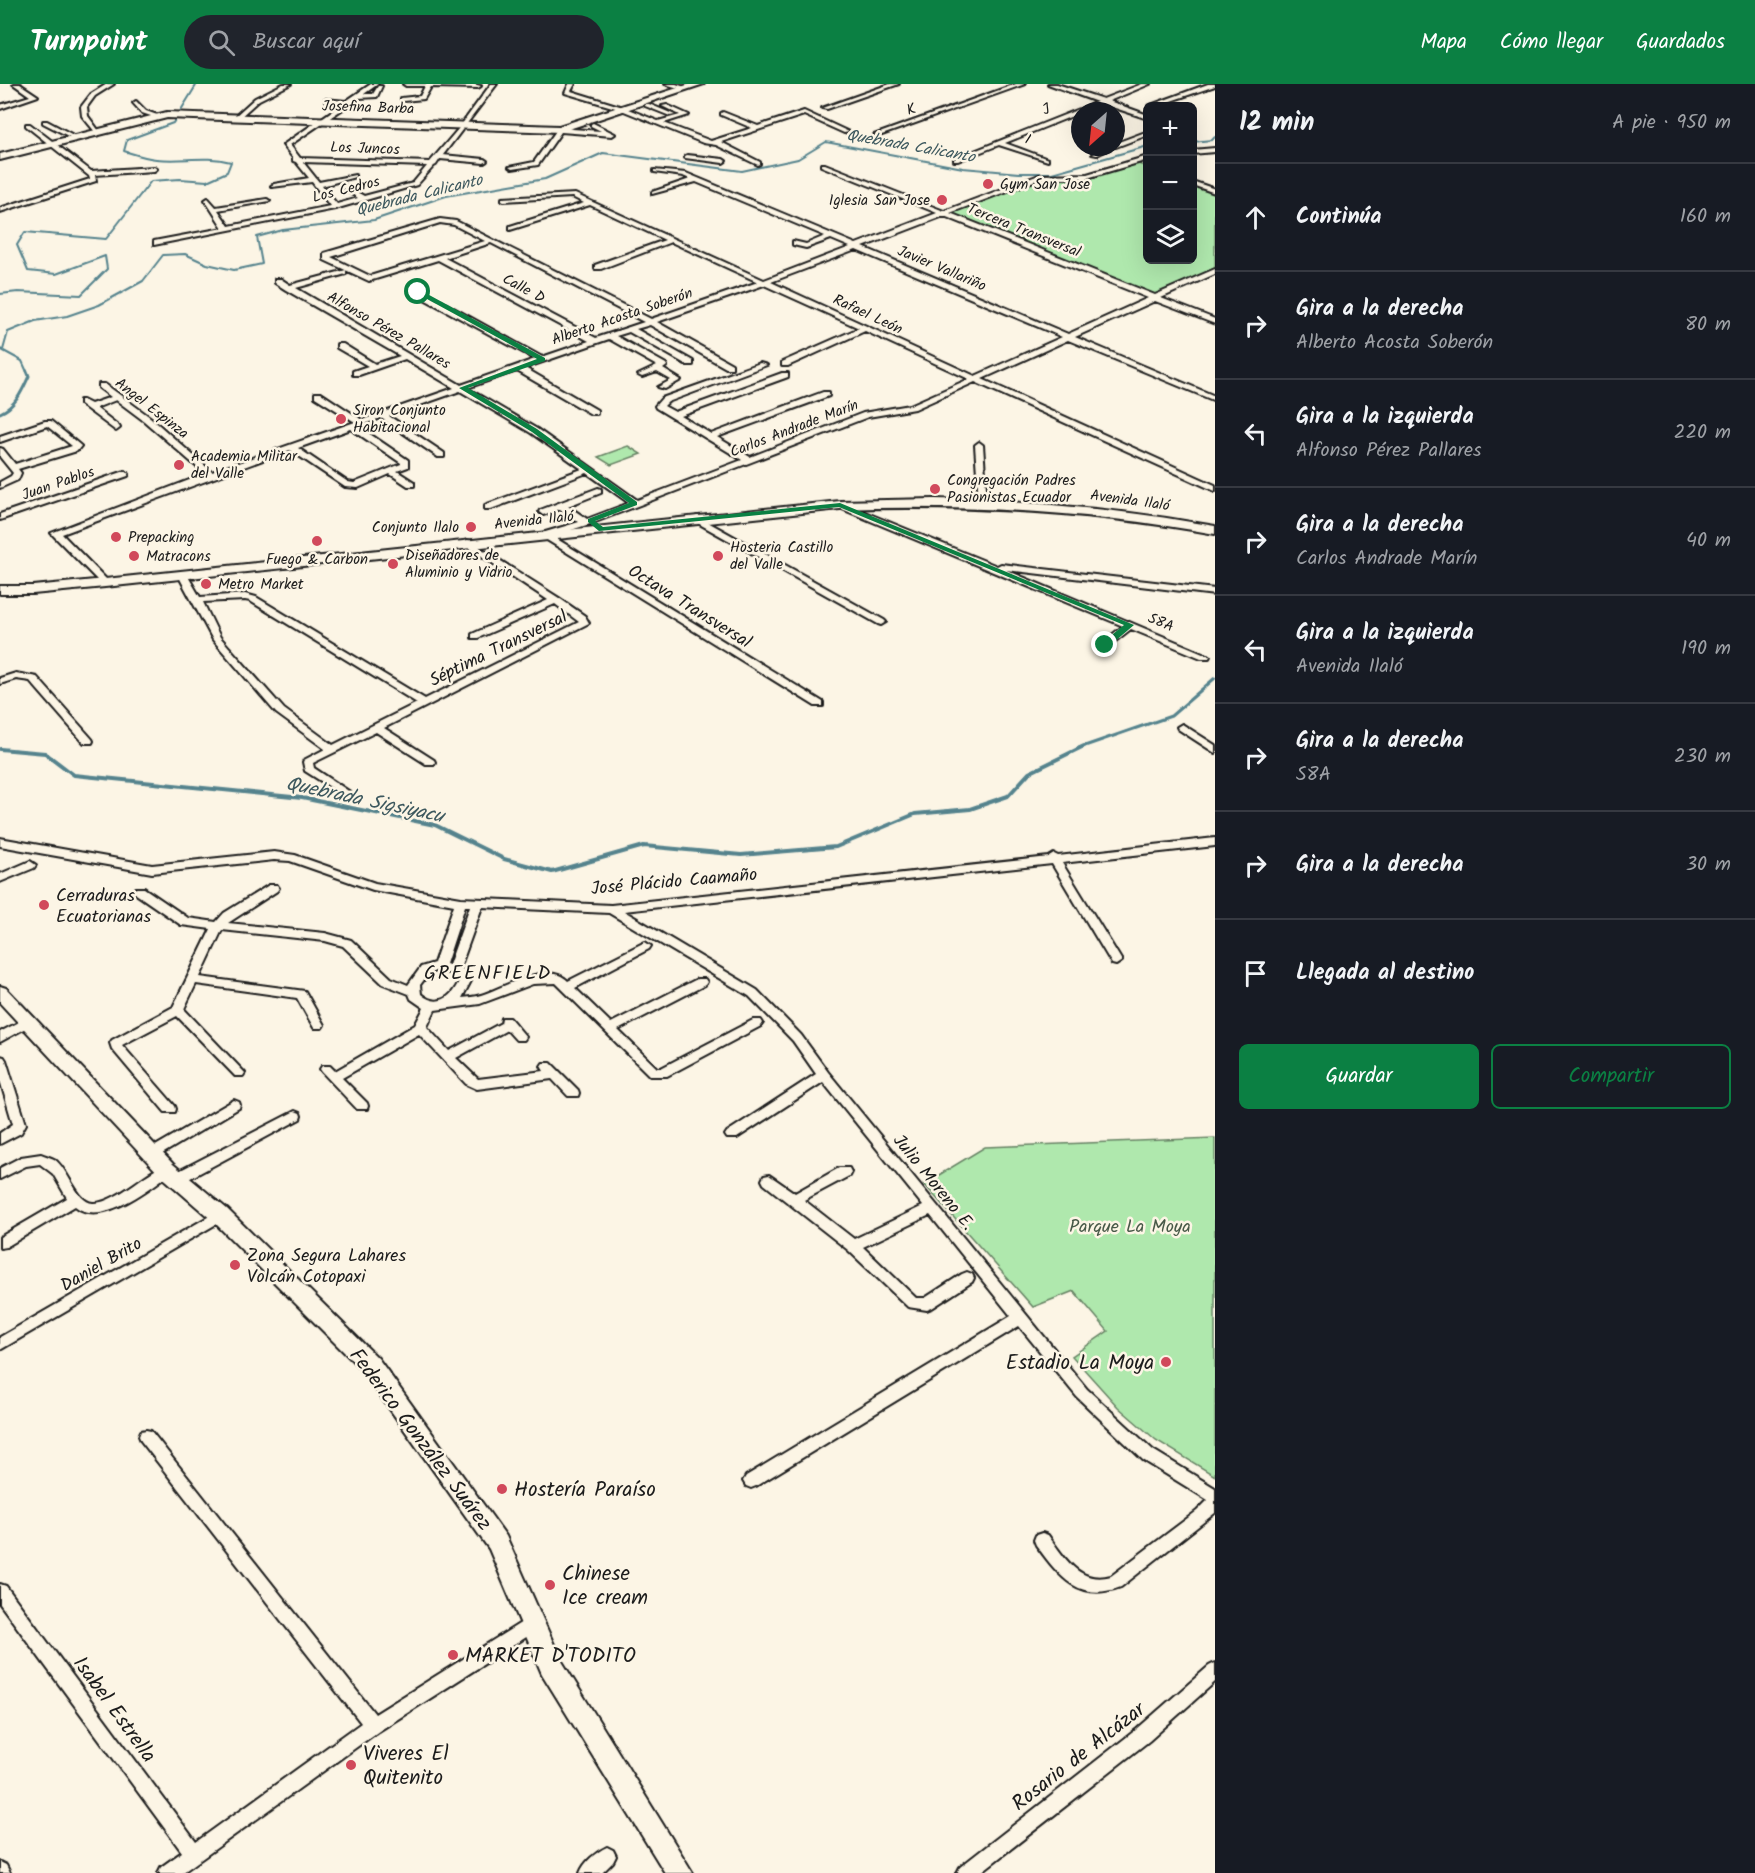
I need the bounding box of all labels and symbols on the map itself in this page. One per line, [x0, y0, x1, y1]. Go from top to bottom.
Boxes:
street label: Josefina Barba [321, 94, 415, 122]
street label: K [903, 97, 920, 123]
street label: J [1038, 97, 1055, 122]
north arrow [1071, 102, 1125, 156]
water label: Quebrada Calicanto [845, 123, 978, 170]
street label: I [1021, 128, 1034, 152]
street label: Los Juncos [330, 136, 401, 162]
water label: Quebrada Calicanto [353, 167, 487, 223]
street label: Los Cedros [310, 170, 383, 210]
place label: Gym San Jose [1000, 173, 1090, 197]
marker: Gym San Jose [981, 177, 995, 191]
place label: Iglesia San Jose [829, 189, 930, 213]
marker: Iglesia San Jose [935, 193, 949, 207]
street label: Tercera Transversal [963, 197, 1084, 265]
street label: Javier Vallariño [893, 239, 990, 298]
street label: Calle D [498, 268, 550, 310]
route start [404, 278, 430, 304]
street label: Alberto Acosta Soberón [548, 282, 696, 352]
street label: Alfonso Pérez Pallares [322, 286, 455, 376]
street label: Rafael León [829, 288, 906, 342]
street label: Angel Espinza [109, 372, 194, 445]
street label: Carlos Andrade Marín [727, 393, 862, 465]
place label: Siron Conjunto Habitacional [353, 399, 446, 440]
marker: Siron Conjunto Habitacional [334, 412, 348, 426]
place label: Academia Militar del Valle [191, 445, 298, 486]
marker: Academia Militar del Valle [172, 458, 186, 472]
street label: Juan Pablos [19, 460, 98, 508]
place label: Congregación Padres Pasionistas Ecuador [947, 469, 1076, 510]
marker: Congregación Padres Pasionistas Ecuador [928, 482, 942, 496]
street label: Avenida Ilaló [1089, 484, 1172, 519]
street label: Avenida Ilaló [493, 505, 576, 537]
place label: Conjunto Ilalo [372, 516, 459, 540]
marker: Conjunto Ilalo [464, 520, 478, 534]
place label: Prepacking [128, 526, 194, 550]
marker: Prepacking [109, 530, 123, 544]
marker: Fuego & Carbon [310, 534, 324, 548]
place label: Hosteria Castillo del Valle [730, 536, 834, 577]
place label: Diseñadores de Aluminio y Vidrio [405, 544, 513, 585]
place label: Matracons [146, 545, 211, 569]
place label: Fuego & Carbon [266, 548, 368, 572]
marker: Matracons [127, 549, 141, 563]
marker: Hosteria Castillo del Valle [711, 549, 725, 563]
marker: Diseñadores de Aluminio y Vidrio [386, 557, 400, 571]
street label: Octava Transversal [622, 558, 757, 657]
place label: Metro Market [218, 573, 304, 597]
marker: Metro Market [199, 577, 213, 591]
street label: Séptima Transversal [425, 603, 573, 695]
street label: S8A [1144, 607, 1177, 639]
route end [1091, 631, 1117, 657]
water label: Quebrada Sigsiyacu [283, 769, 449, 834]
street label: José Plácido Caamaño [590, 861, 758, 904]
place label: Cerraduras Ecuatorianas [56, 882, 151, 932]
marker: Cerraduras Ecuatorianas [37, 898, 51, 912]
district label: GREENFIELD [424, 958, 552, 990]
street label: Julio Moreno E. [885, 1128, 981, 1238]
park label: Parque La Moya [1069, 1213, 1191, 1242]
street label: Daniel Brito [55, 1230, 148, 1300]
place label: Zona Segura Lahares Volcán Cotopaxi [247, 1242, 406, 1292]
marker: Zona Segura Lahares Volcán Cotopaxi [228, 1258, 242, 1272]
street label: Federico González Suárez [340, 1342, 500, 1538]
place label: Estadio La Moya [1006, 1347, 1154, 1380]
marker: Estadio La Moya [1159, 1355, 1173, 1369]
place label: Hostería Paraíso [514, 1474, 656, 1507]
marker: Hostería Paraíso [495, 1482, 509, 1496]
place label: Chinese Ice cream [562, 1558, 648, 1615]
marker: Chinese Ice cream [543, 1578, 557, 1592]
place label: MARKET D'TODITO [465, 1640, 636, 1673]
marker: MARKET D'TODITO [446, 1648, 460, 1662]
street label: Isabel Estrella [64, 1650, 164, 1770]
street label: Rosario de Alcázar [1005, 1694, 1154, 1820]
place label: Viveres El Quitenito [363, 1738, 449, 1795]
marker: Viveres El Quitenito [344, 1758, 358, 1772]

